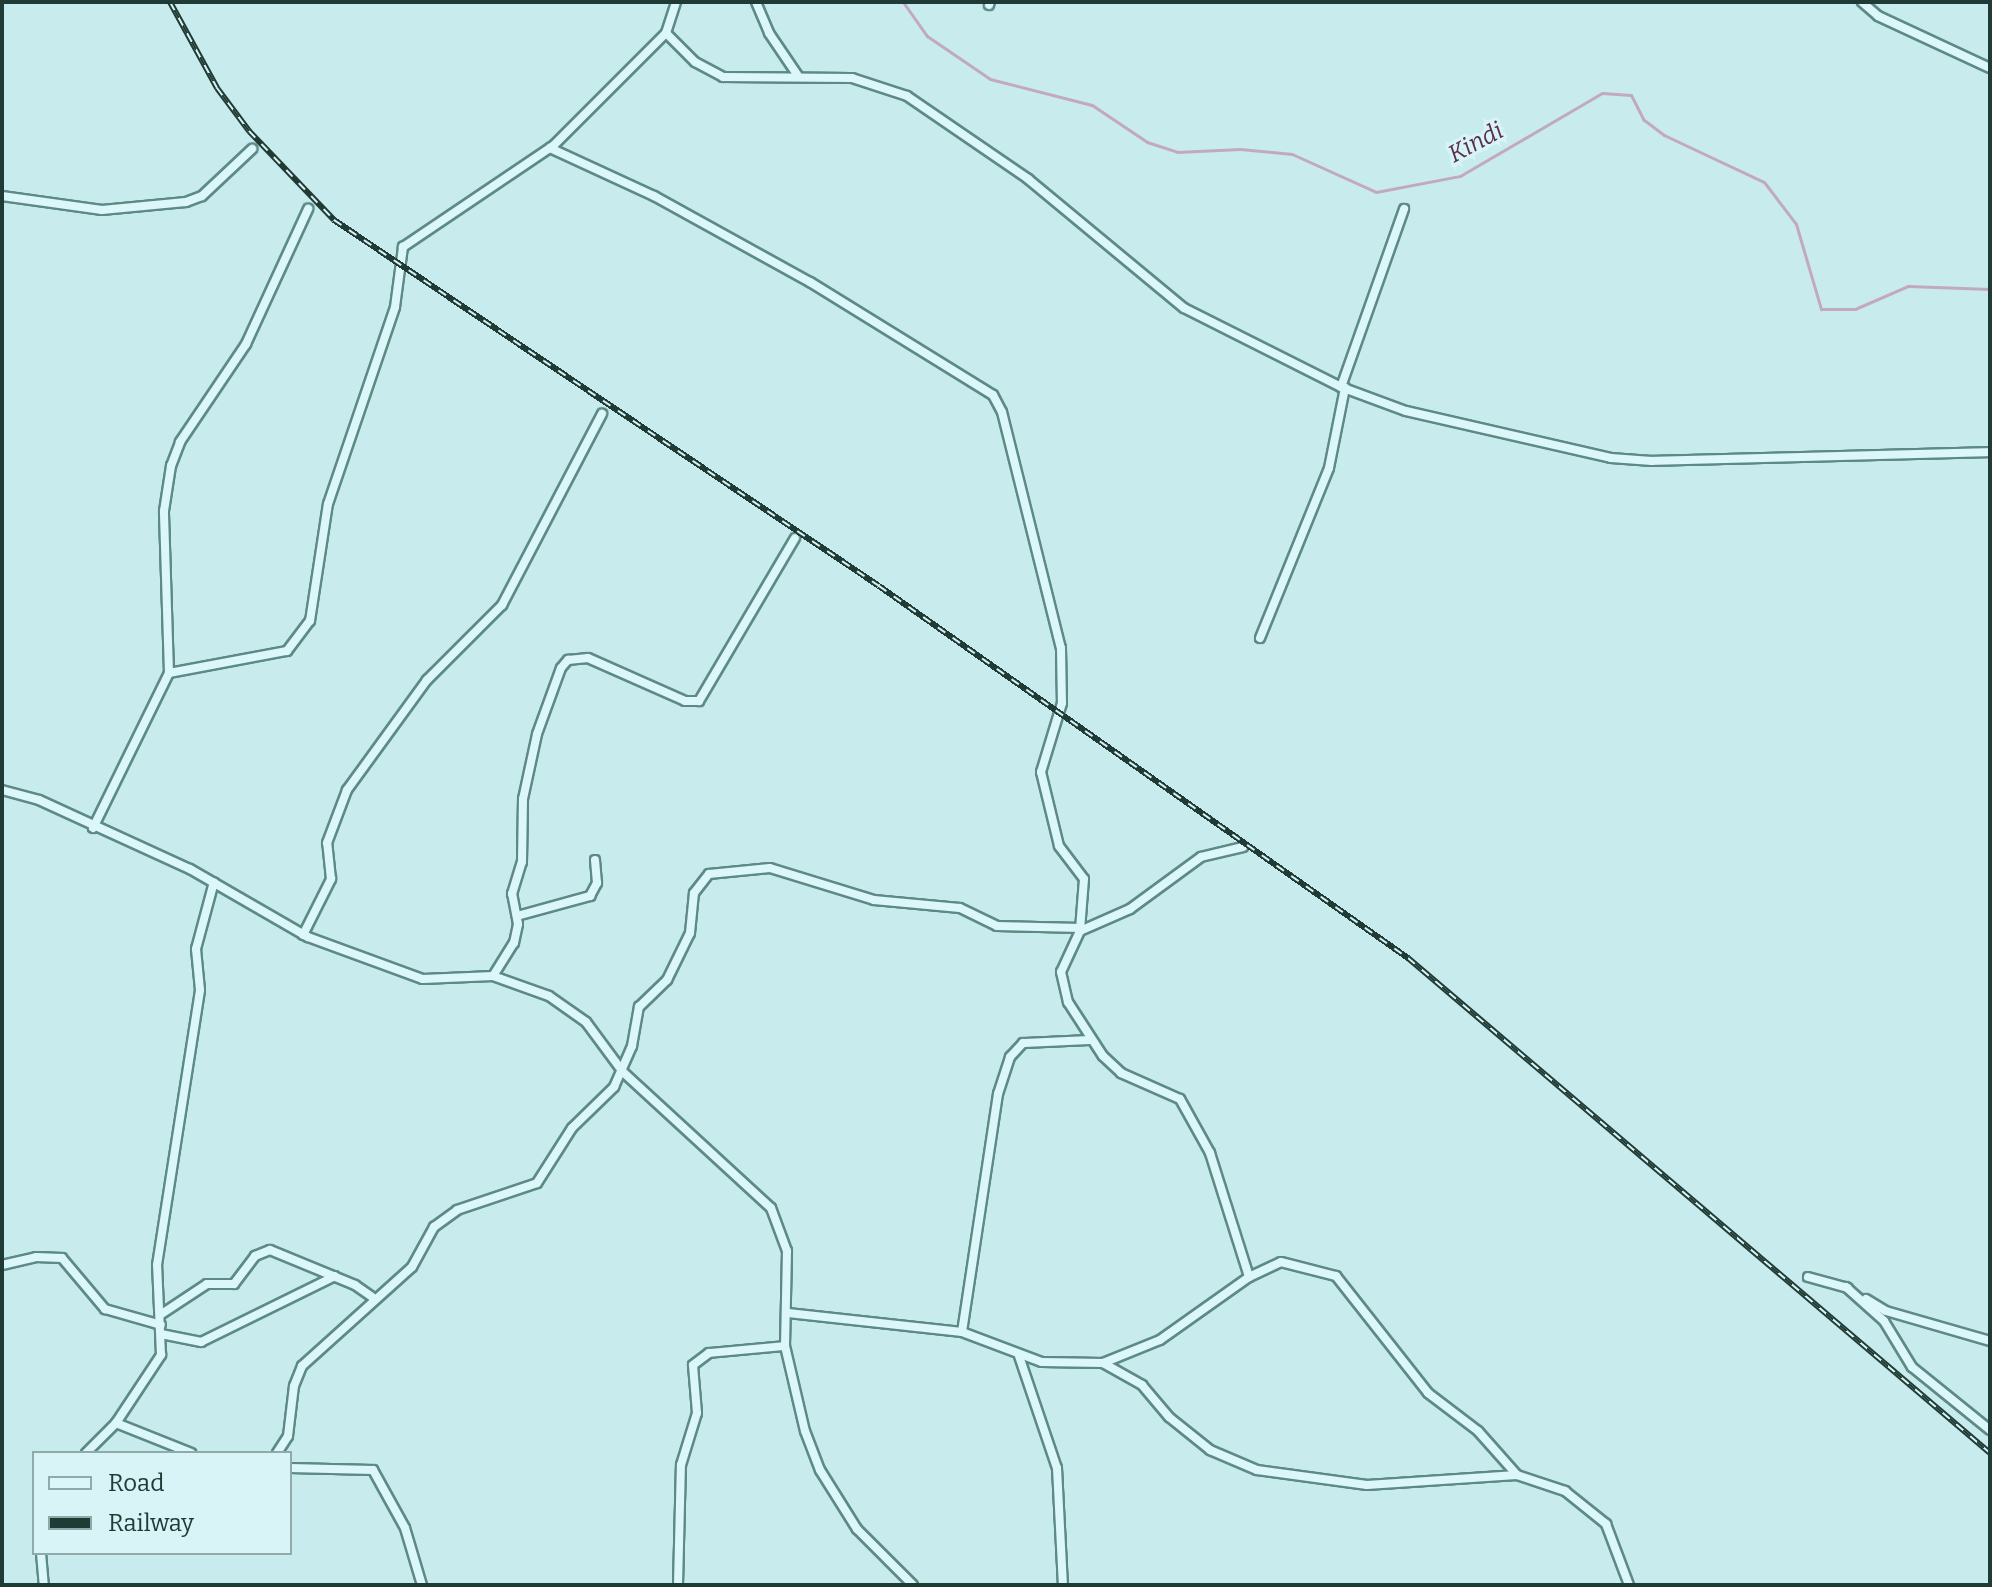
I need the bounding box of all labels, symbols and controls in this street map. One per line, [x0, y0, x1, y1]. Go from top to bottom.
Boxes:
water label: Kindi [1444, 117, 1508, 169]
legend [32, 1451, 292, 1555]
text: Road [108, 1469, 164, 1497]
text: Railway [108, 1509, 194, 1537]

